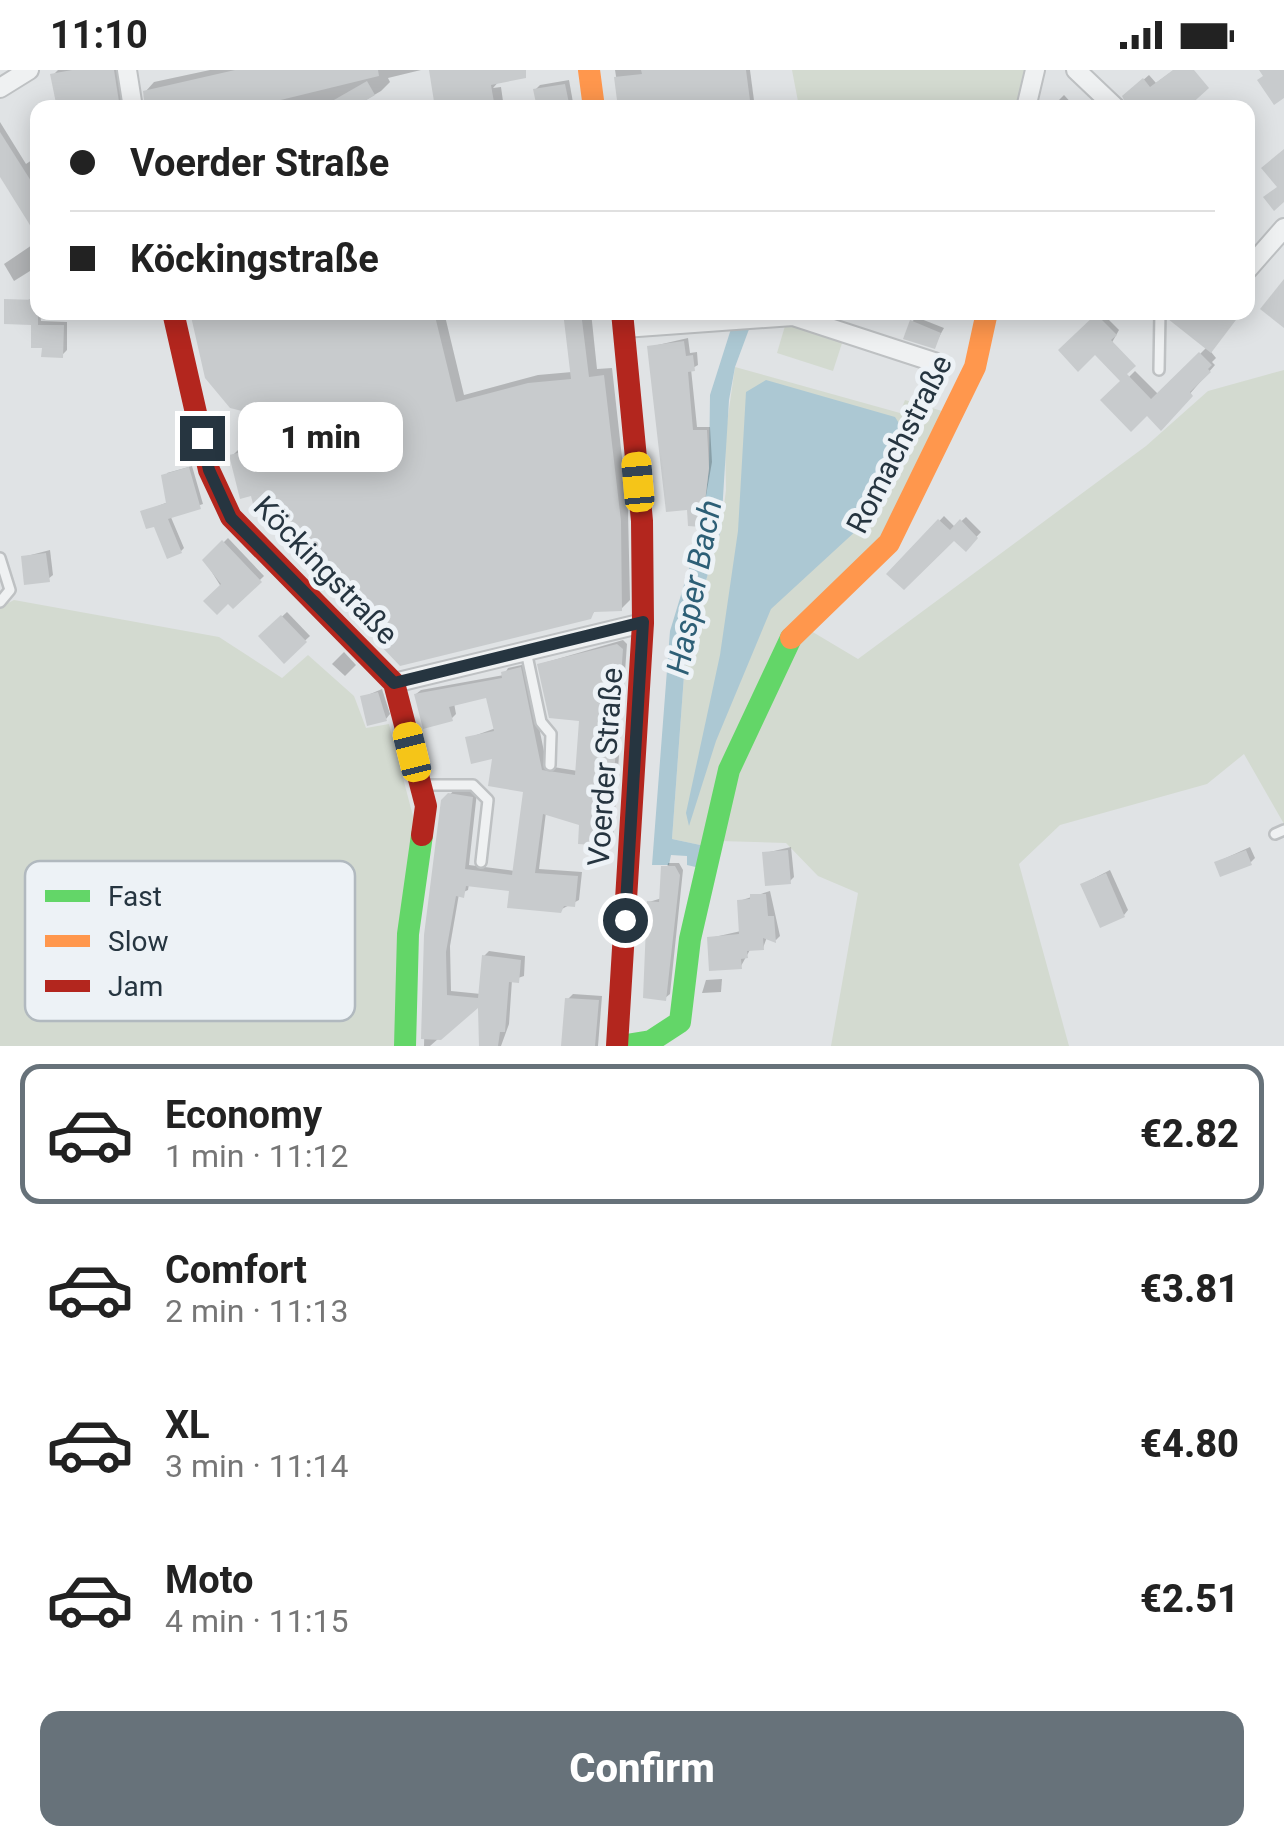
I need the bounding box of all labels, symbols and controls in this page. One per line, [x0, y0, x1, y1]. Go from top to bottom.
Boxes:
text: 11:10 [50, 13, 148, 57]
text: Voerder Straße [130, 141, 389, 185]
text: Köckingstraße [130, 237, 379, 281]
street label: Romachstraße [839, 349, 959, 539]
callout: 1 min [237, 403, 402, 473]
route end [180, 416, 225, 461]
text: 1 min [280, 418, 361, 456]
car [620, 451, 656, 513]
street label: Köckingstraße [247, 489, 405, 651]
water label: Hasper Bach [658, 497, 730, 677]
street label: Voerder Straße [581, 666, 629, 868]
car [390, 719, 434, 785]
legend [25, 861, 355, 1021]
text: Fast [108, 880, 162, 913]
route start [603, 898, 648, 943]
text: Slow [108, 925, 168, 958]
text: Jam [108, 970, 163, 1003]
icon: car [45, 1089, 135, 1179]
text: Economy [165, 1093, 322, 1137]
text: €2.82 [1140, 1112, 1239, 1156]
text: 1 min · 11:12 [165, 1137, 348, 1175]
icon: car [45, 1244, 135, 1334]
text: Comfort [165, 1248, 307, 1292]
text: €3.81 [1140, 1267, 1239, 1311]
text: 2 min · 11:13 [165, 1292, 348, 1330]
icon: car [45, 1399, 135, 1489]
text: XL [165, 1403, 210, 1447]
text: €4.80 [1140, 1422, 1239, 1466]
text: 3 min · 11:14 [165, 1447, 348, 1485]
icon: car [45, 1554, 135, 1644]
text: Moto [165, 1558, 254, 1602]
text: €2.51 [1140, 1577, 1239, 1621]
text: 4 min · 11:15 [165, 1602, 348, 1640]
button: Confirm [40, 1711, 1244, 1826]

